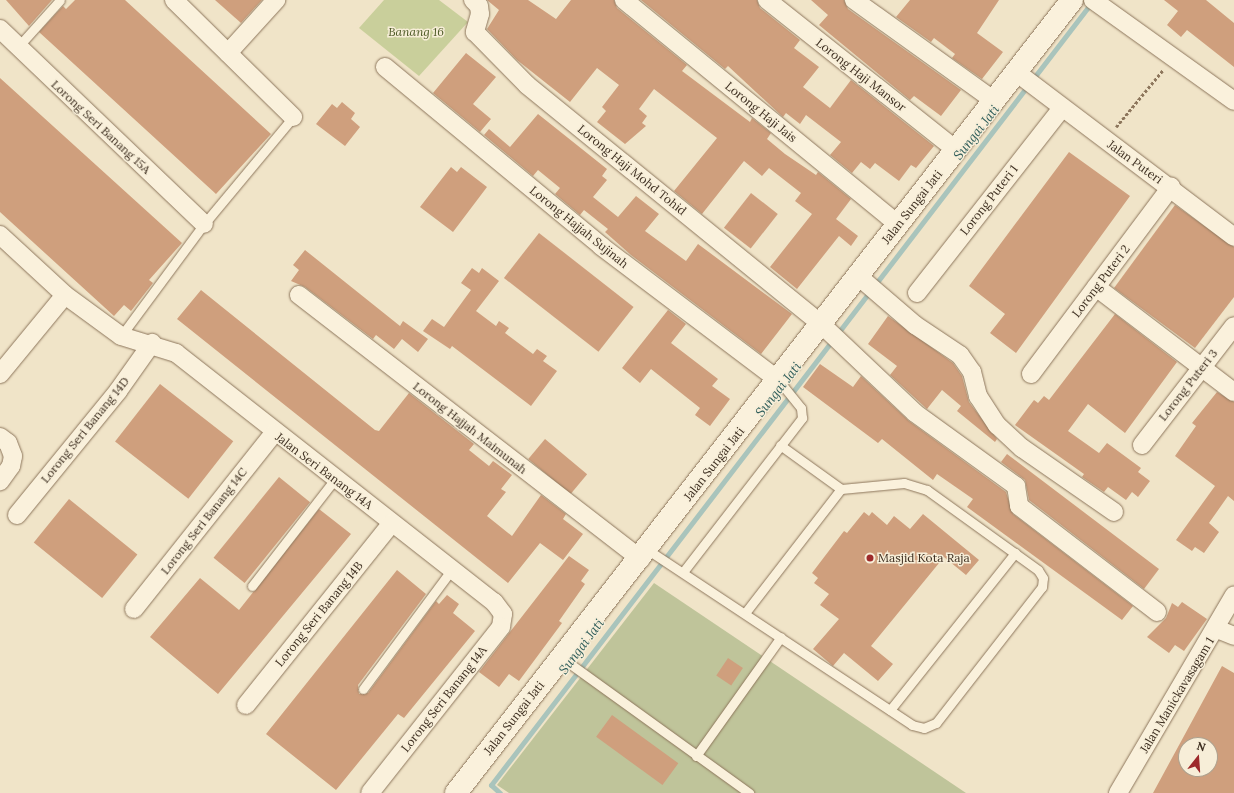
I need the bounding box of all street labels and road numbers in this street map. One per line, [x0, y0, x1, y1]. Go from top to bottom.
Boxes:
street label: Lorong Haji Mansor [813, 35, 909, 115]
street label: Lorong Seri Banang 15A [48, 77, 154, 177]
street label: Lorong Haji Jais [722, 79, 800, 145]
street label: Lorong Haji Mohd Tohid [575, 122, 689, 218]
street label: Jalan Puteri [1105, 137, 1165, 187]
street label: Lorong Puteri 1 [957, 162, 1021, 238]
street label: Jalan Sungai Jati [879, 167, 945, 247]
street label: Lorong Hajjah Sujinah [527, 183, 631, 271]
street label: Lorong Puteri 2 [1069, 242, 1133, 320]
street label: Lorong Puteri 3 [1155, 346, 1221, 424]
street label: Lorong Seri Banang 14D [38, 374, 132, 486]
street label: Lorong Hajjah Maimunah [410, 379, 530, 477]
street label: Jalan Sungai Jati [681, 424, 747, 504]
street label: Jalan Seri Banang 14A [273, 430, 375, 512]
street label: Lorong Seri Banang 14C [158, 465, 250, 577]
street label: Lorong Seri Banang 14B [272, 559, 366, 669]
street label: Jalan Manickavasagam 1 [1137, 635, 1217, 755]
street label: Lorong Seri Banang 14A [398, 643, 490, 755]
street label: Jalan Sungai Jati [481, 678, 547, 758]

